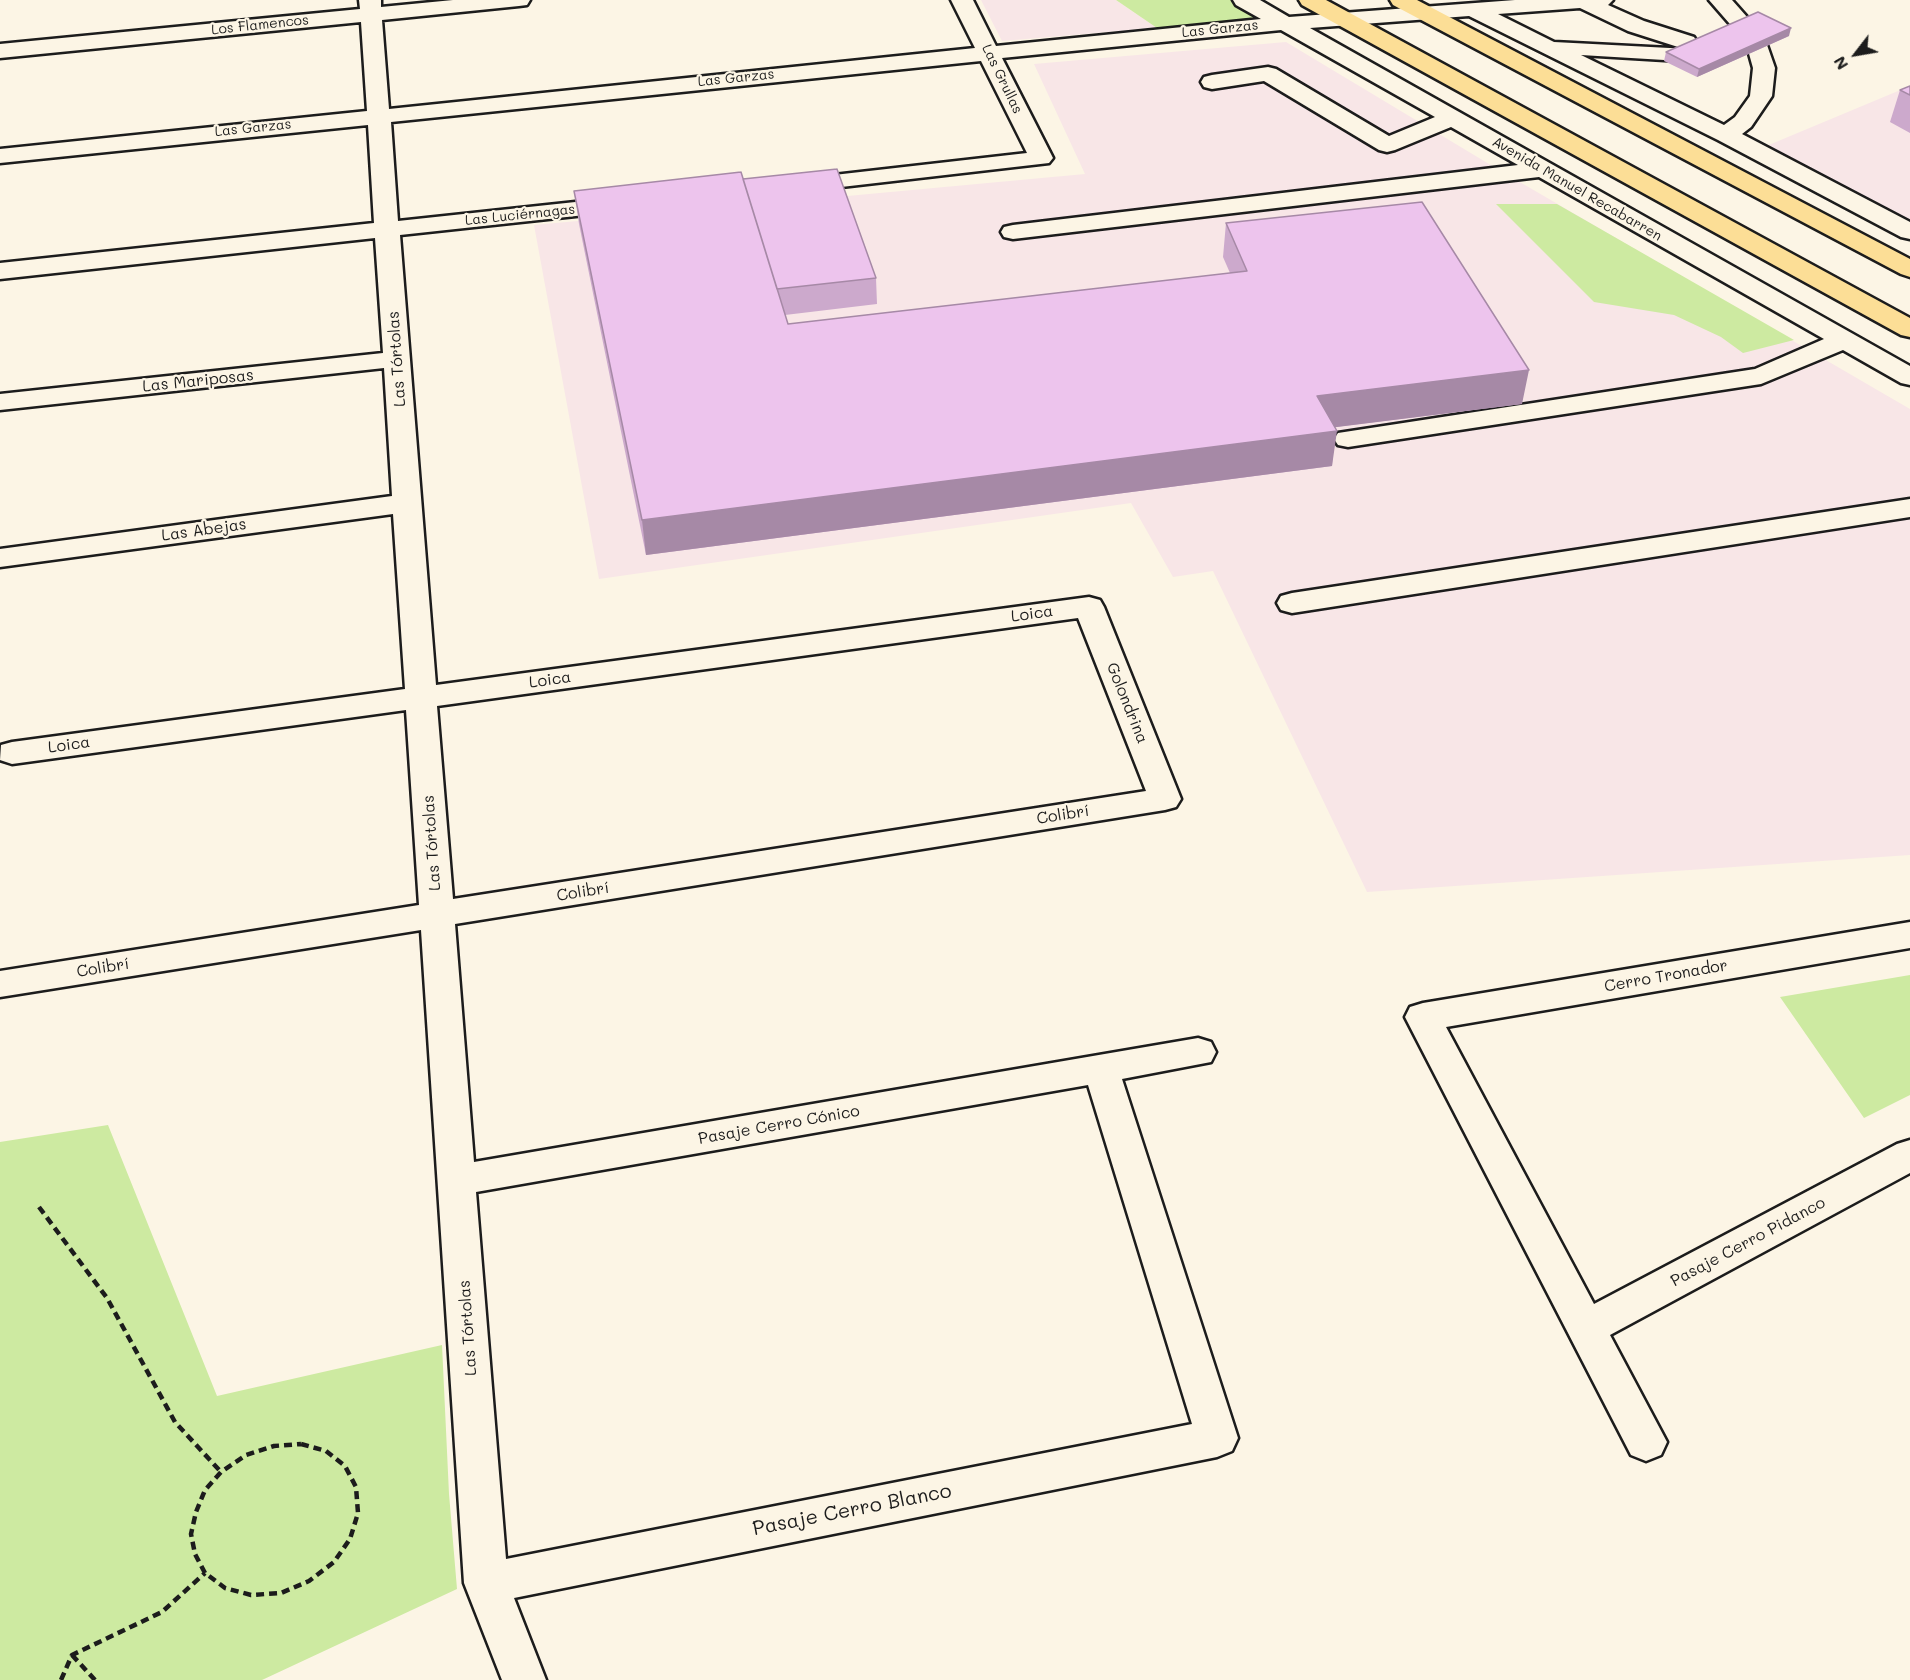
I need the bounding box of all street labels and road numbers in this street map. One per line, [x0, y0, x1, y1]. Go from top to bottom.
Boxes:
street label: Los Flamencos [210, 12, 310, 38]
street label: Las Garzas [1181, 17, 1259, 41]
street label: Las Grullas [978, 42, 1026, 116]
street label: Las Garzas [697, 66, 775, 90]
street label: Las Garzas [214, 116, 292, 140]
street label: Avenida Manuel Recabarren [1489, 133, 1665, 245]
street label: Las Luciérnagas [464, 201, 576, 229]
street label: Las Tórtolas [384, 310, 410, 408]
street label: Las Mariposas [141, 366, 255, 396]
street label: Las Abejas [160, 515, 248, 545]
street label: Loica [1010, 602, 1054, 626]
street label: Golondrina [1102, 660, 1152, 746]
street label: Loica [528, 668, 572, 692]
street label: Loica [47, 733, 91, 757]
street label: Las Tórtolas [419, 794, 445, 892]
street label: Colibrí [1035, 801, 1091, 829]
street label: Colibrí [555, 878, 611, 906]
street label: Colibrí [75, 954, 131, 982]
street label: Cerro Tronador [1603, 956, 1729, 996]
street label: Pasaje Cerro Cónico [697, 1101, 861, 1149]
street label: Pasaje Cerro Pidanco [1667, 1193, 1829, 1291]
street label: Las Tórtolas [455, 1279, 481, 1377]
street label: Pasaje Cerro Blanco [751, 1479, 953, 1541]

